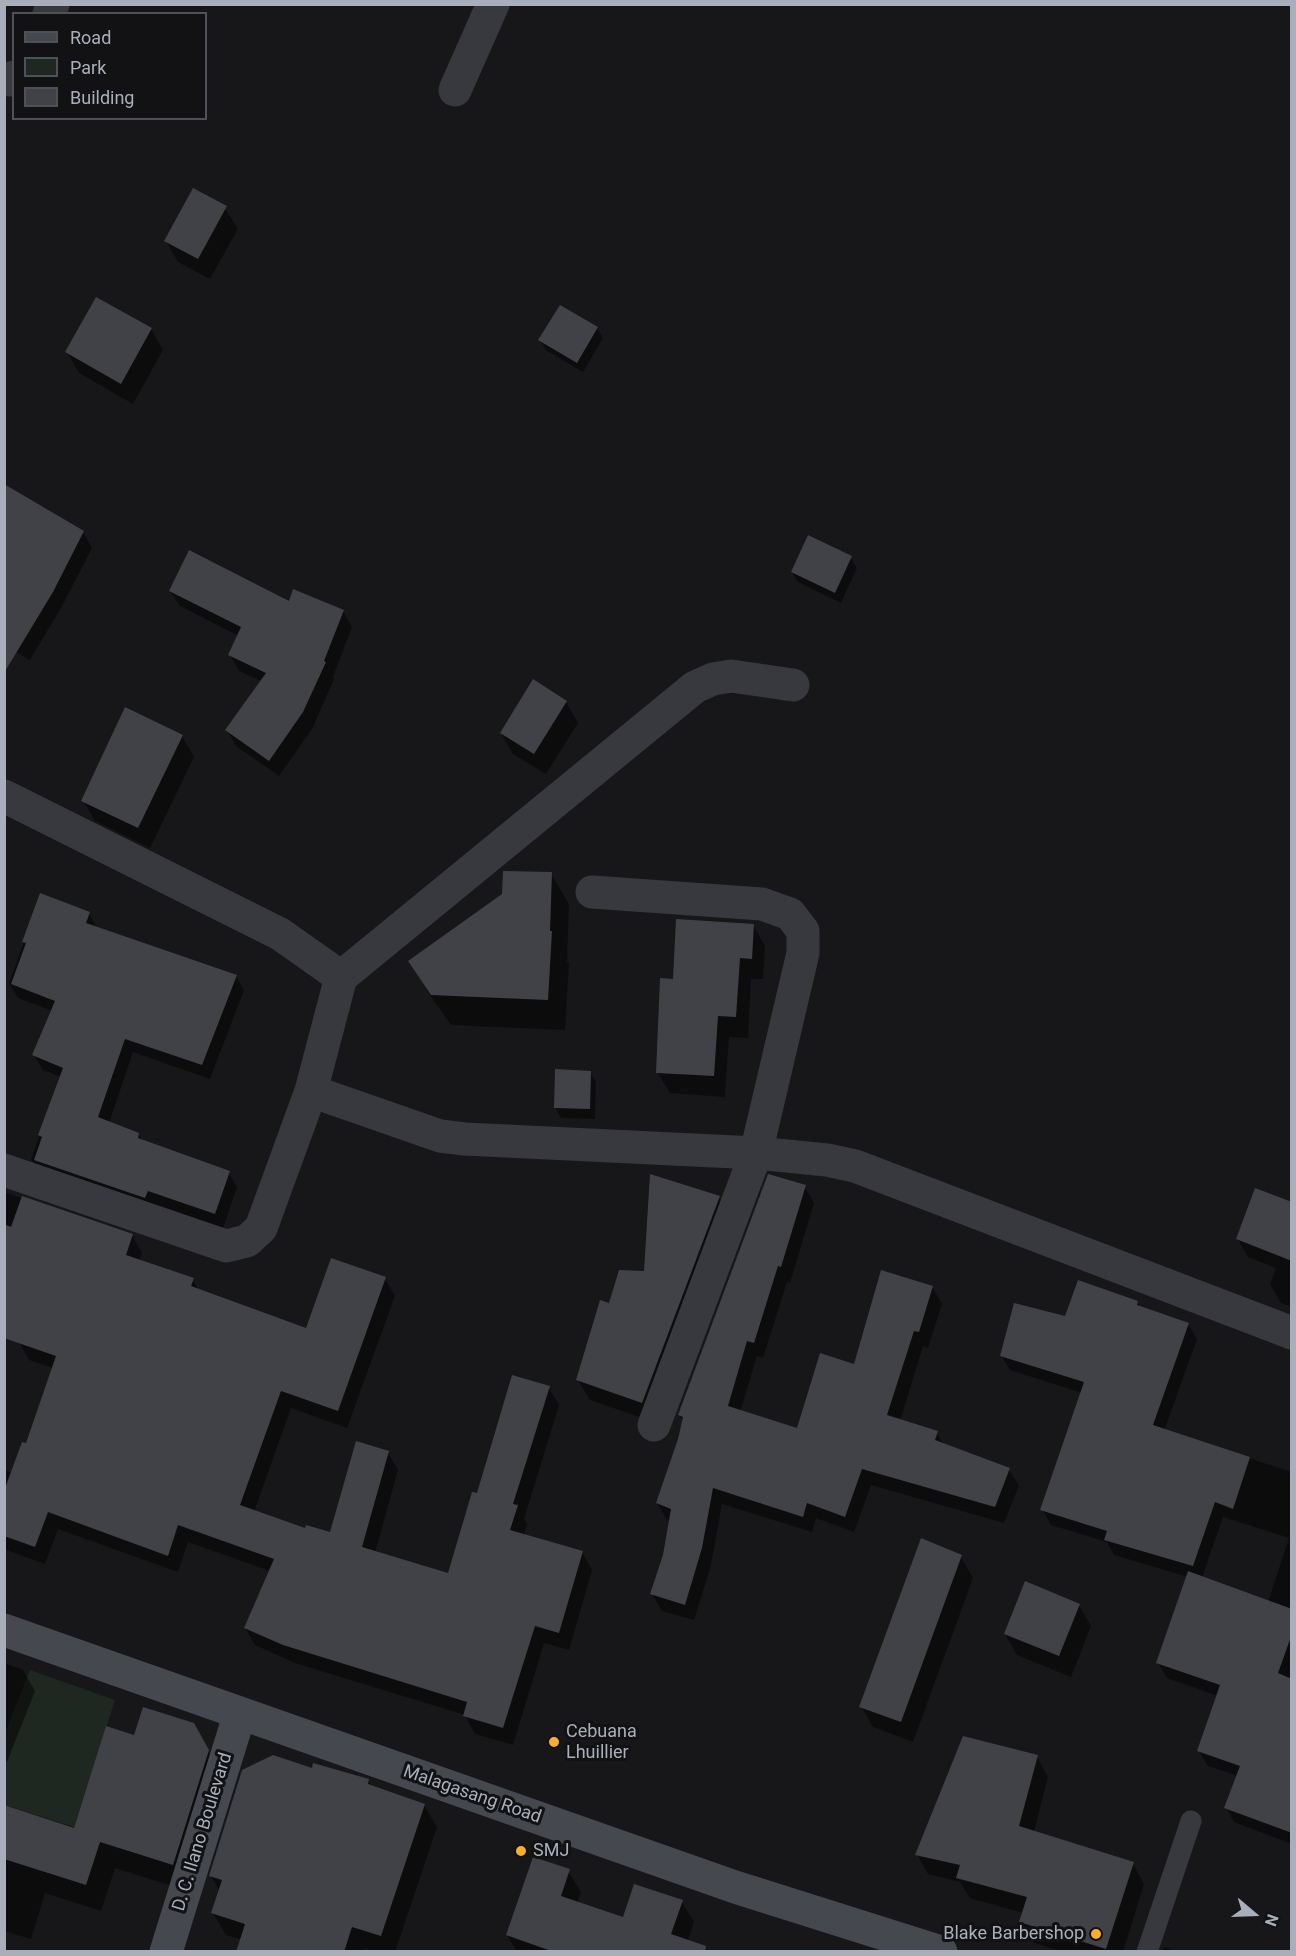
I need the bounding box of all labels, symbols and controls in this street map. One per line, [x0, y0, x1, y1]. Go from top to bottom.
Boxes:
legend [12, 12, 207, 120]
text: Road [70, 27, 111, 48]
text: Park [70, 57, 106, 78]
text: Building [70, 87, 134, 108]
place label: Cebuana Lhuillier [566, 1721, 637, 1764]
marker: Cebuana Lhuillier [547, 1735, 561, 1749]
street label: D. C. Ilano Boulevard [169, 1750, 237, 1914]
street label: Malagasang Road [400, 1761, 544, 1829]
place label: SMJ [533, 1840, 569, 1862]
marker: SMJ [514, 1844, 528, 1858]
north arrow [1224, 1884, 1284, 1944]
text: N [1261, 1912, 1282, 1928]
place label: Blake Barbershop [943, 1923, 1084, 1945]
marker: Blake Barbershop [1089, 1927, 1103, 1941]

